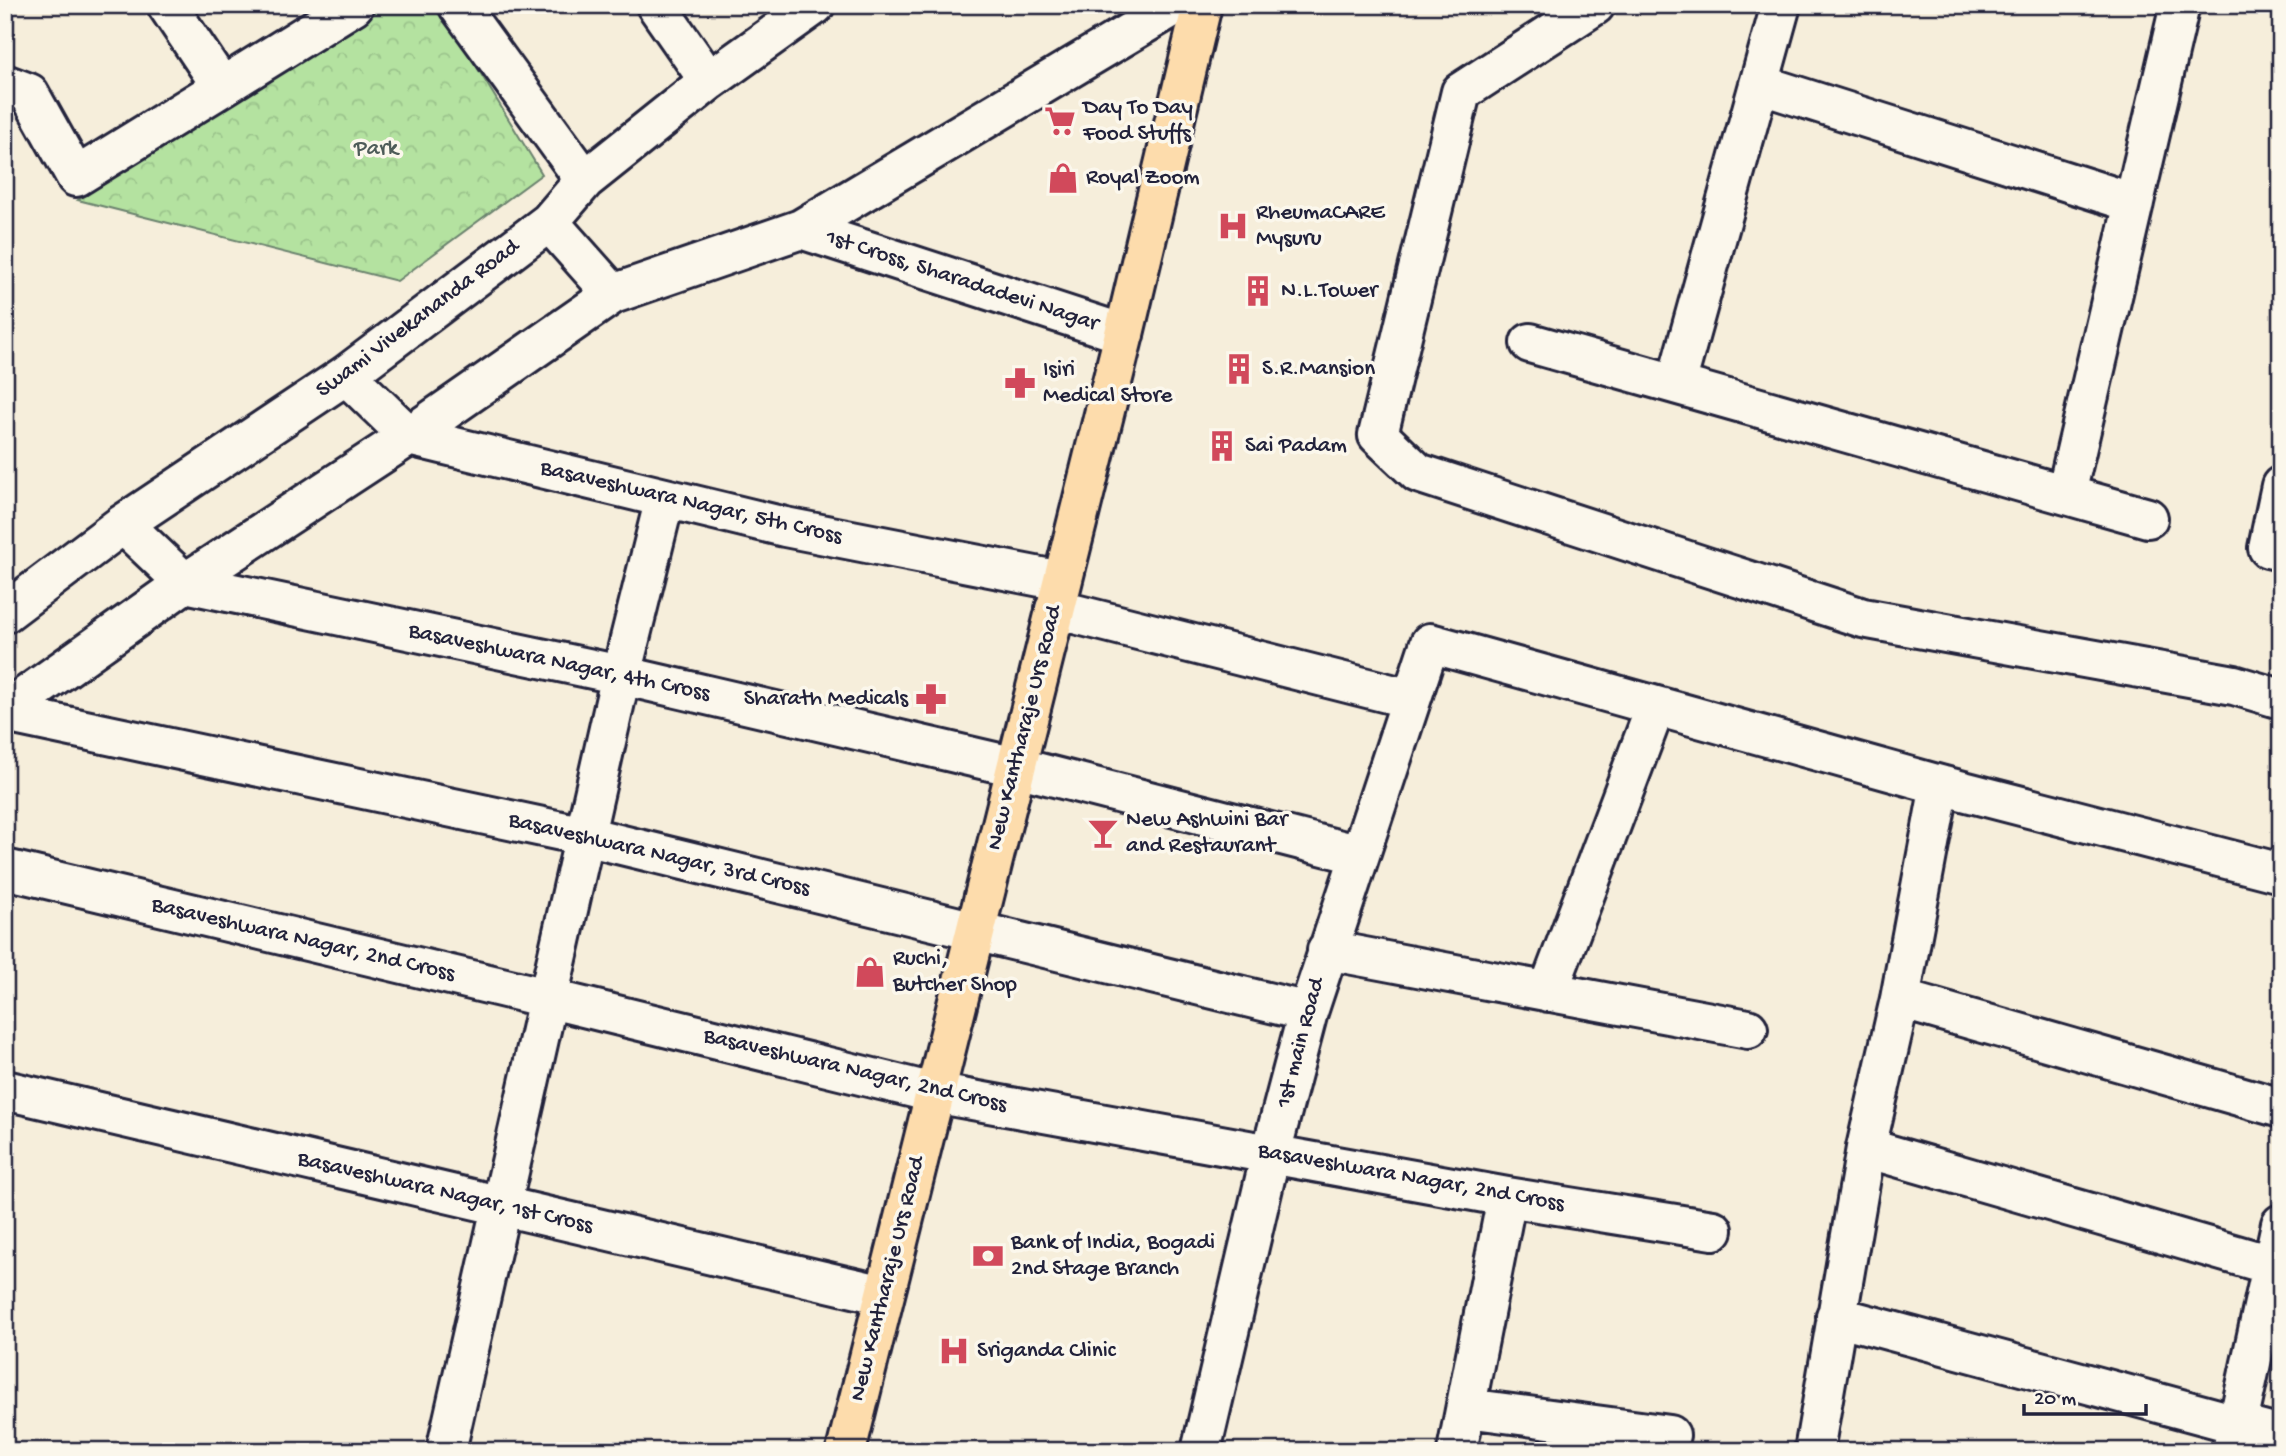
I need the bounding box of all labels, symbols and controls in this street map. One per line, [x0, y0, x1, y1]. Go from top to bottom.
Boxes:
place label: Day To Day Food Stuffs [1081, 95, 1193, 148]
supermarket icon: Day To Day Food Stuffs [1043, 104, 1077, 138]
park label: Park [353, 136, 401, 163]
shop icon: Royal Zoom [1046, 161, 1080, 195]
place label: Royal Zoom [1086, 165, 1200, 192]
place label: RheumaCARE Mysuru [1256, 200, 1386, 253]
hospital icon: RheumaCARE Mysuru [1216, 209, 1250, 243]
street label: 1st Cross, Sharadadevi Nagar [821, 224, 1104, 339]
street label: Swami Vivekananda Road [311, 233, 526, 404]
building icon: N.L.Tower [1241, 274, 1275, 308]
place label: N.L.Tower [1281, 278, 1379, 305]
building icon: S.R.Mansion [1222, 352, 1256, 386]
place label: S.R.Mansion [1262, 356, 1375, 383]
place label: Isiri Medical Store [1043, 357, 1174, 410]
pharmacy icon: Isiri Medical Store [1003, 366, 1037, 400]
building icon: Sai Padam [1205, 429, 1239, 463]
place label: Sai Padam [1245, 433, 1347, 460]
street label: Basaveshwara Nagar, 5th Cross [537, 455, 845, 551]
street label: New Kantharaje Urs Road [981, 601, 1069, 853]
street label: Basaveshwara Nagar, 4th Cross [405, 618, 713, 708]
pharmacy icon: Sharath Medicals [914, 682, 948, 716]
place label: Sharath Medicals [744, 686, 909, 713]
street label: Basaveshwara Nagar, 3rd Cross [505, 807, 813, 903]
place label: New Ashwini Bar and Restaurant [1126, 807, 1289, 860]
bar icon: New Ashwini Bar and Restaurant [1086, 816, 1120, 850]
street label: Basaveshwara Nagar, 2nd Cross [148, 892, 458, 988]
place label: Ruchi, Butcher Shop [892, 946, 1017, 999]
shop icon: Ruchi, Butcher Shop [853, 955, 887, 989]
street label: 1st main Road [1270, 974, 1332, 1112]
street label: Basaveshwara Nagar, 2nd Cross [700, 1023, 1010, 1119]
street label: Basaveshwara Nagar, 2nd Cross [1255, 1138, 1567, 1218]
street label: Basaveshwara Nagar, 1st Cross [294, 1146, 596, 1240]
street label: New Kantharaje Urs Road [844, 1152, 932, 1404]
place label: Bank of India, Bogadi 2nd Stage Branch [1010, 1230, 1215, 1283]
bank icon: Bank of India, Bogadi 2nd Stage Branch [971, 1239, 1005, 1273]
hospital icon: Sriganda Clinic [937, 1334, 971, 1368]
place label: Sriganda Clinic [977, 1338, 1117, 1365]
scale bar [2024, 1372, 2146, 1416]
text: 20 m [2034, 1388, 2076, 1413]

